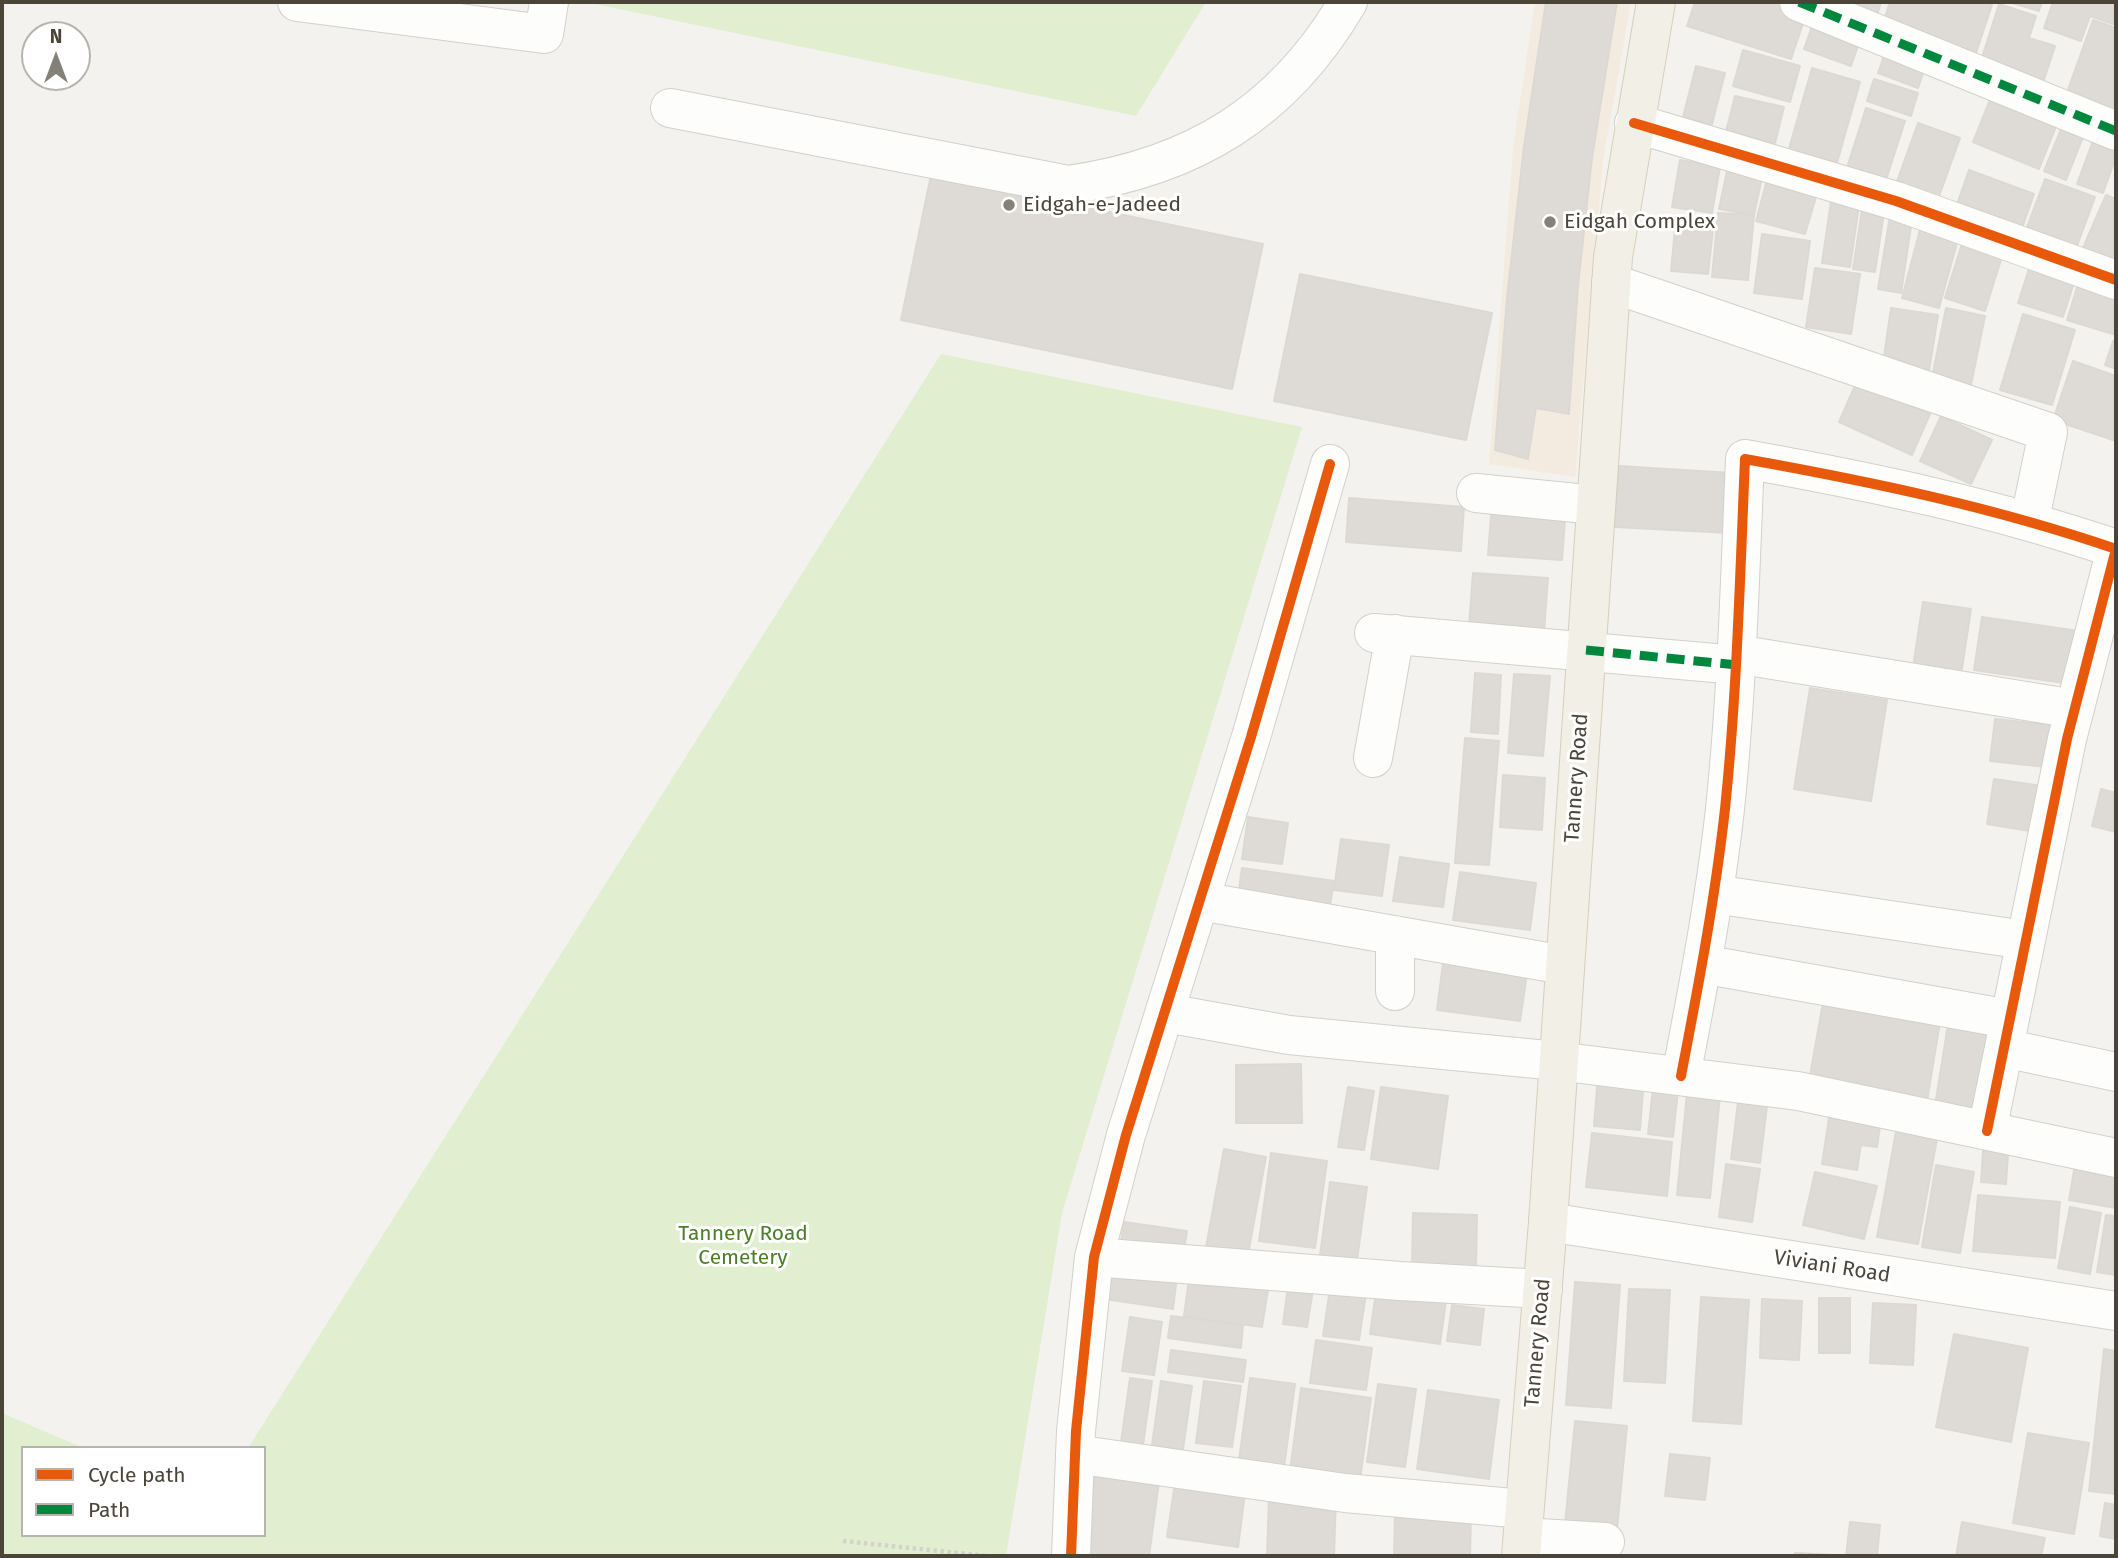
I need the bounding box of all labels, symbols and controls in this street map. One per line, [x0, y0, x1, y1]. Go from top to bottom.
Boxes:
north arrow [21, 21, 91, 91]
text: N [50, 25, 62, 48]
place label: Eidgah-e-Jadeed [1023, 192, 1181, 218]
marker: Eidgah-e-Jadeed [1001, 197, 1017, 213]
place label: Eidgah Complex [1564, 209, 1715, 235]
marker: Eidgah Complex [1542, 214, 1558, 230]
street label: Tannery Road [1560, 712, 1594, 844]
park label: Tannery Road Cemetery [678, 1221, 808, 1271]
street label: Viviani Road [1772, 1245, 1892, 1289]
street label: Tannery Road [1520, 1277, 1556, 1409]
legend [21, 1446, 266, 1537]
text: Cycle path [88, 1462, 186, 1488]
text: Path [88, 1497, 130, 1523]

